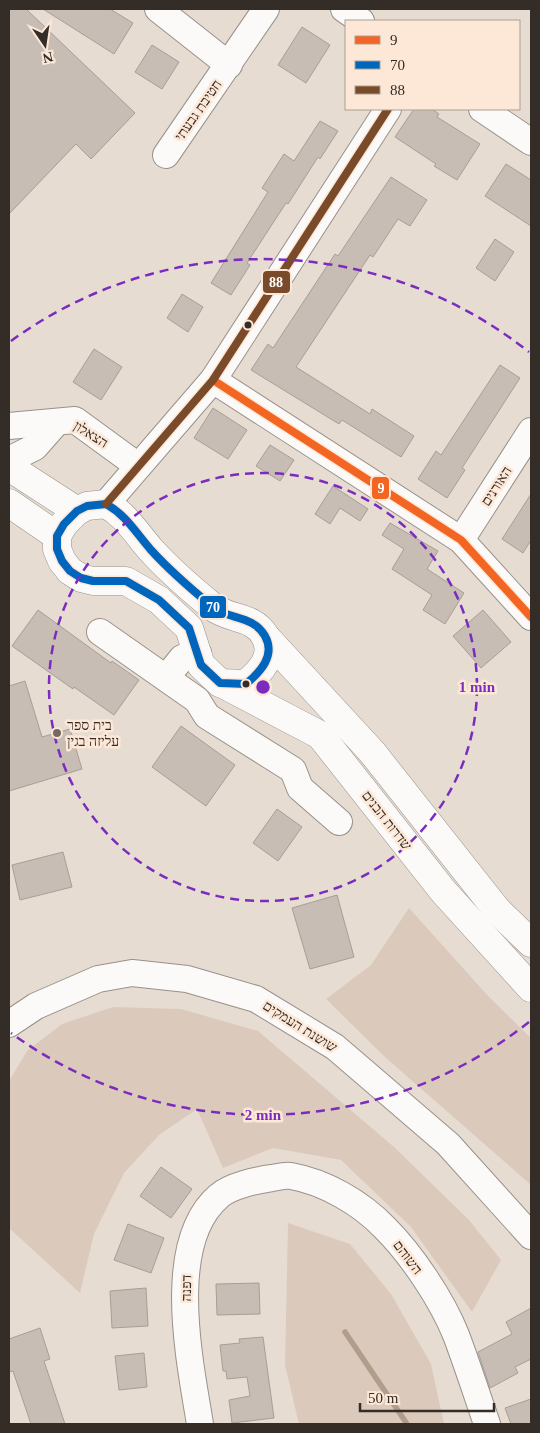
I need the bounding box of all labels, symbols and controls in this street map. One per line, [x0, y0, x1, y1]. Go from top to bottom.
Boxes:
north arrow [20, 20, 70, 70]
legend [345, 20, 520, 110]
text: 9 [390, 32, 398, 48]
text: N [41, 49, 54, 66]
text: 70 [390, 57, 405, 73]
street label: חטיבת גבעתי [172, 77, 225, 144]
text: 88 [390, 82, 405, 98]
line badge: 88 [262, 270, 291, 294]
text: 88 [269, 275, 283, 290]
unlabelled marker [243, 320, 253, 330]
street label: הצאלון [71, 418, 111, 451]
street label: האורנים [478, 464, 515, 509]
line badge: 9 [371, 476, 390, 500]
text: 9 [378, 481, 385, 496]
line badge: 70 [199, 595, 227, 619]
text: 70 [206, 600, 220, 615]
centre of rings [254, 678, 272, 696]
unlabelled marker [241, 679, 251, 689]
text: 1 min [459, 679, 496, 695]
place label: בית ספר עליזה בגין [67, 718, 119, 749]
marker: בית ספר עליזה בגין [51, 727, 63, 739]
street label: שדרות הבנים [359, 788, 414, 853]
street label: שושנת העמקים [260, 998, 339, 1055]
text: 2 min [245, 1107, 282, 1123]
street label: השוהם [390, 1237, 425, 1277]
street label: דפנה [179, 1274, 194, 1301]
scale bar [360, 1380, 494, 1412]
text: 50 m [368, 1390, 399, 1406]

